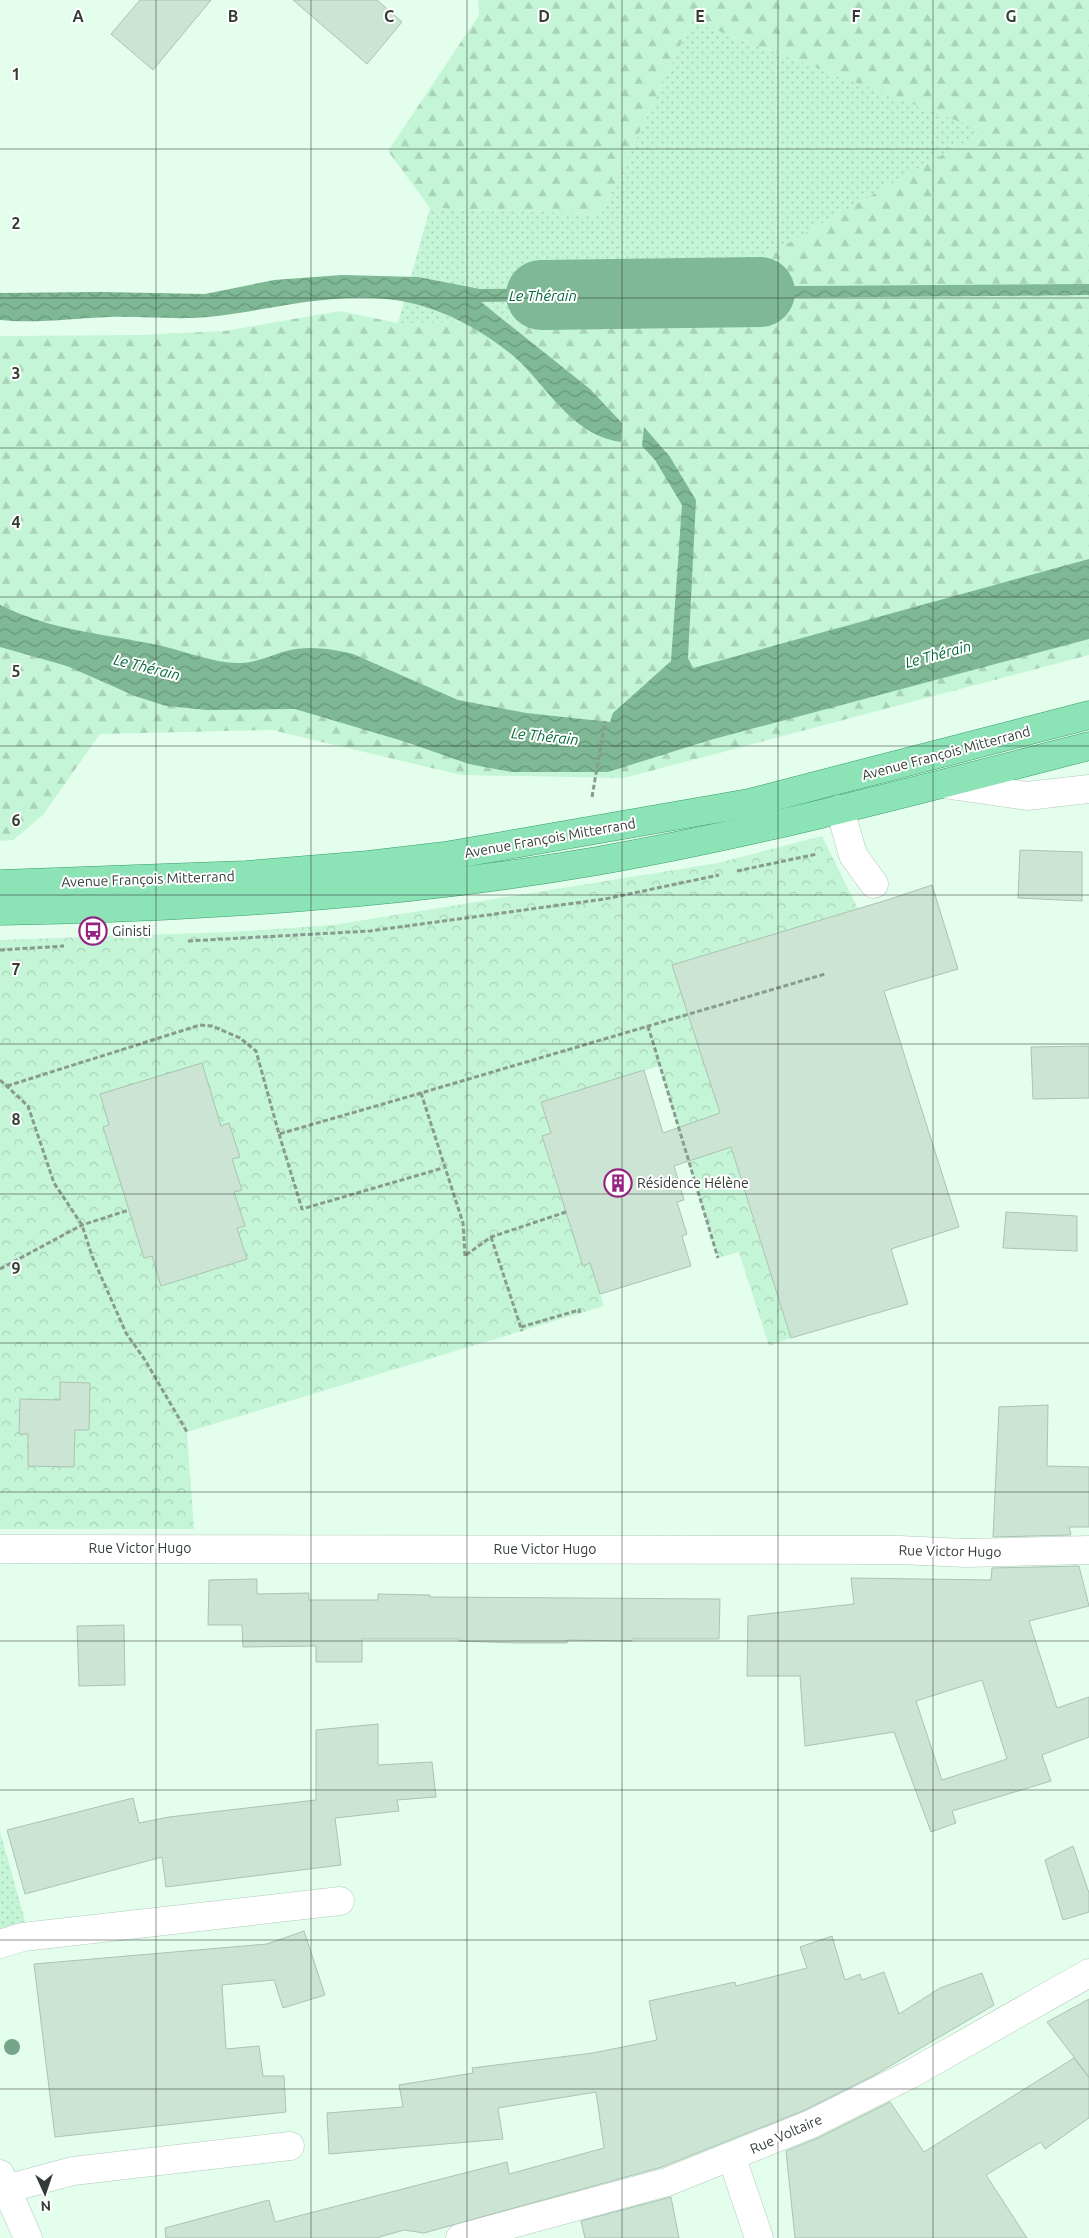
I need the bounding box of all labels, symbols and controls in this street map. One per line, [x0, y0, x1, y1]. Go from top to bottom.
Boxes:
text: A [72, 7, 84, 25]
text: B [228, 7, 238, 25]
text: C [384, 7, 394, 25]
text: D [538, 7, 550, 25]
text: E [695, 7, 705, 25]
text: F [852, 7, 861, 25]
text: G [1005, 7, 1017, 25]
text: 1 [11, 65, 21, 83]
text: 2 [11, 214, 21, 232]
water label: Le Thérain [509, 287, 577, 304]
text: 3 [11, 364, 21, 382]
text: 4 [11, 513, 21, 531]
water label: Le Thérain [903, 637, 973, 671]
water label: Le Thérain [112, 651, 182, 683]
text: 5 [11, 662, 21, 680]
street label: Avenue François Mitterrand [860, 723, 1032, 783]
water label: Le Thérain [510, 724, 580, 748]
text: 6 [11, 811, 21, 829]
street label: Avenue François Mitterrand [463, 815, 637, 861]
street label: Avenue François Mitterrand [61, 868, 235, 890]
bus stop icon: Ginisti [78, 916, 108, 946]
place label: Ginisti [112, 923, 151, 939]
text: 7 [11, 960, 21, 978]
text: 8 [11, 1110, 21, 1128]
building icon: Résidence Hélène [603, 1168, 633, 1198]
place label: Résidence Hélène [637, 1175, 749, 1191]
text: 9 [11, 1259, 21, 1277]
street label: Rue Victor Hugo [88, 1540, 192, 1556]
street label: Rue Victor Hugo [493, 1541, 597, 1557]
street label: Rue Victor Hugo [898, 1542, 1002, 1560]
street label: Rue Voltaire [748, 2111, 824, 2157]
north arrow [20, 2168, 70, 2218]
text: N [40, 2198, 51, 2214]

